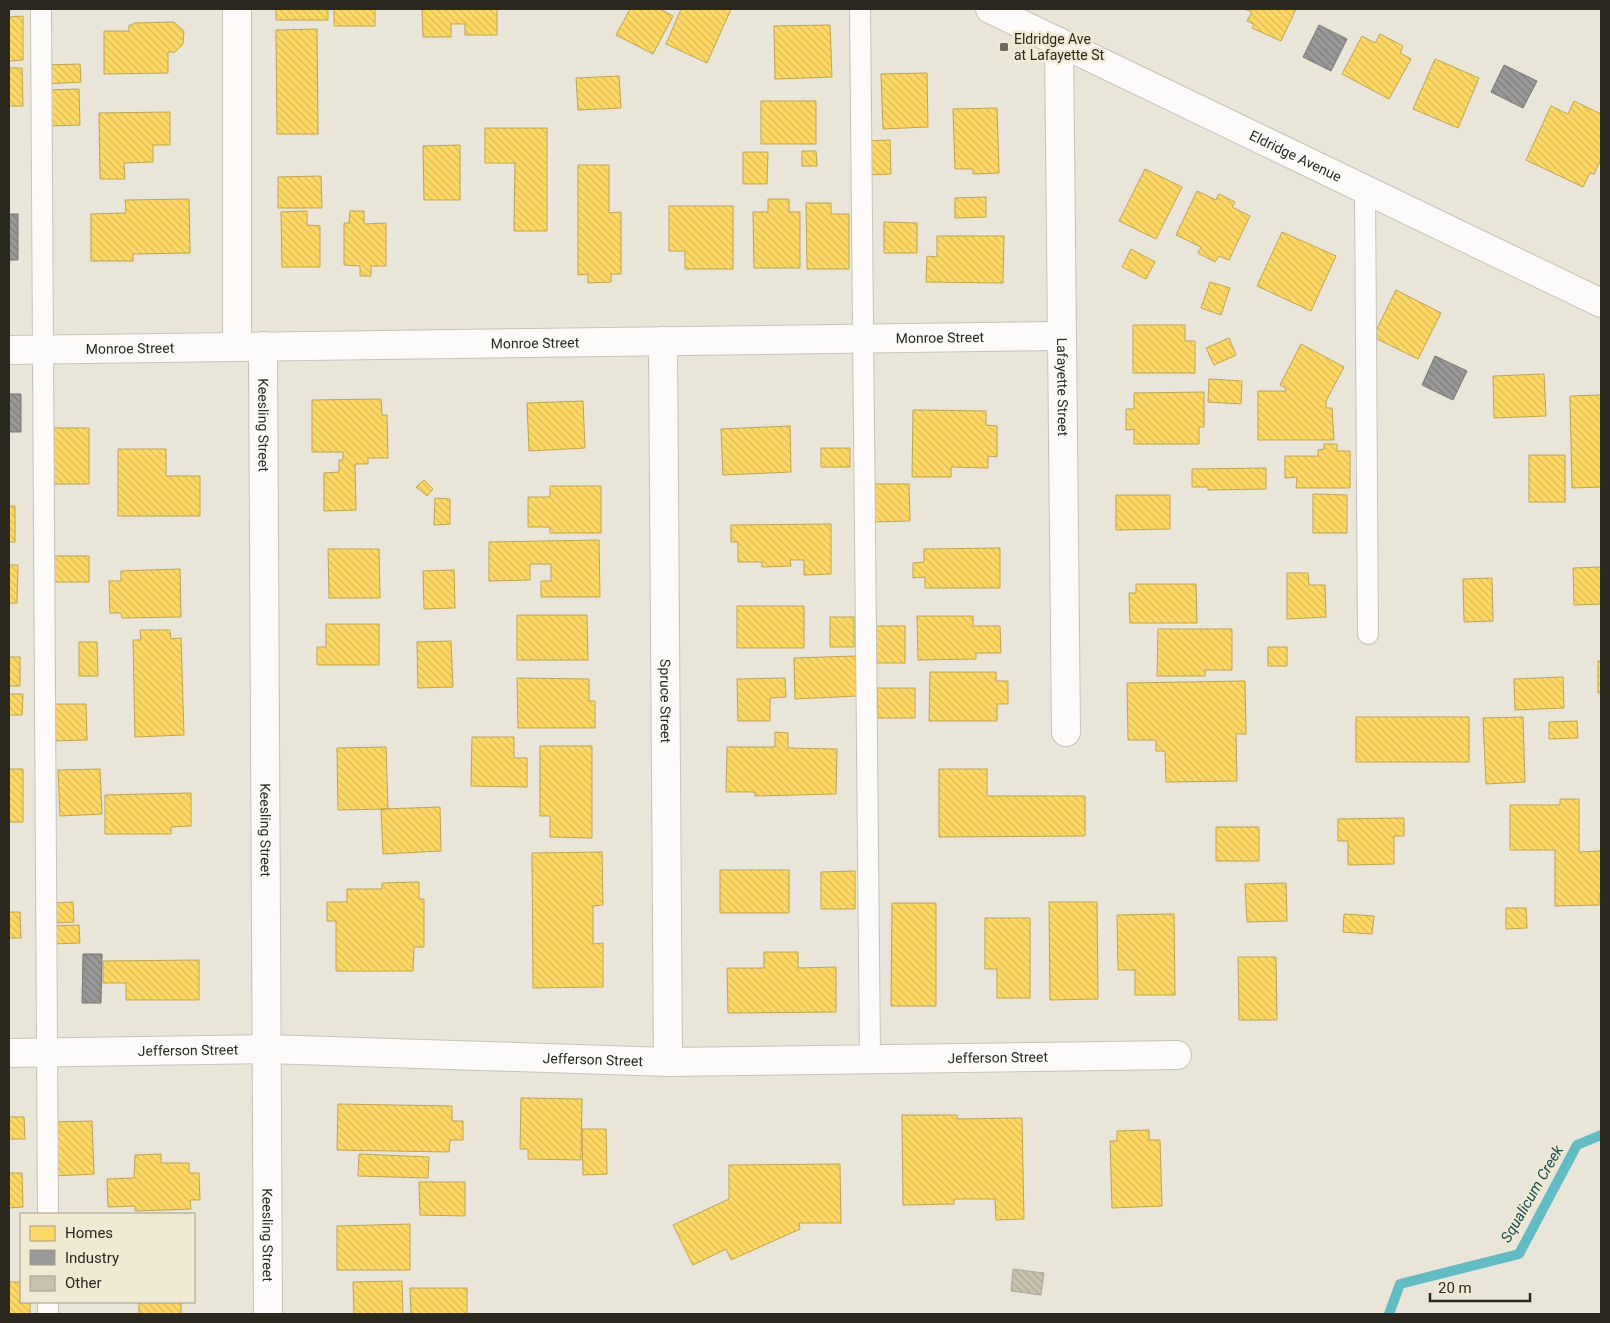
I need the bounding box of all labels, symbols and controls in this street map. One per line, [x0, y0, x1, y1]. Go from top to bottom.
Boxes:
place label: Eldridge Ave at Lafayette St [1014, 31, 1105, 63]
marker: Eldridge Ave at Lafayette St [998, 41, 1010, 53]
street label: Eldridge Avenue [1247, 127, 1344, 185]
street label: Monroe Street [896, 329, 985, 346]
street label: Monroe Street [491, 334, 580, 352]
street label: Lafayette Street [1054, 338, 1071, 437]
street label: Monroe Street [86, 340, 175, 357]
street label: Keesling Street [255, 378, 272, 472]
street label: Spruce Street [657, 659, 674, 743]
street label: Keesling Street [257, 783, 274, 877]
street label: Jefferson Street [138, 1041, 239, 1059]
street label: Jefferson Street [947, 1049, 1048, 1066]
street label: Jefferson Street [542, 1050, 644, 1069]
water label: Squalicum Creek [1497, 1142, 1567, 1246]
street label: Keesling Street [259, 1188, 276, 1282]
legend [20, 1213, 195, 1303]
text: Homes [65, 1224, 113, 1242]
text: Industry [65, 1249, 119, 1267]
scale bar [1430, 1270, 1530, 1302]
text: Other [65, 1274, 102, 1292]
text: 20 m [1438, 1279, 1472, 1297]

